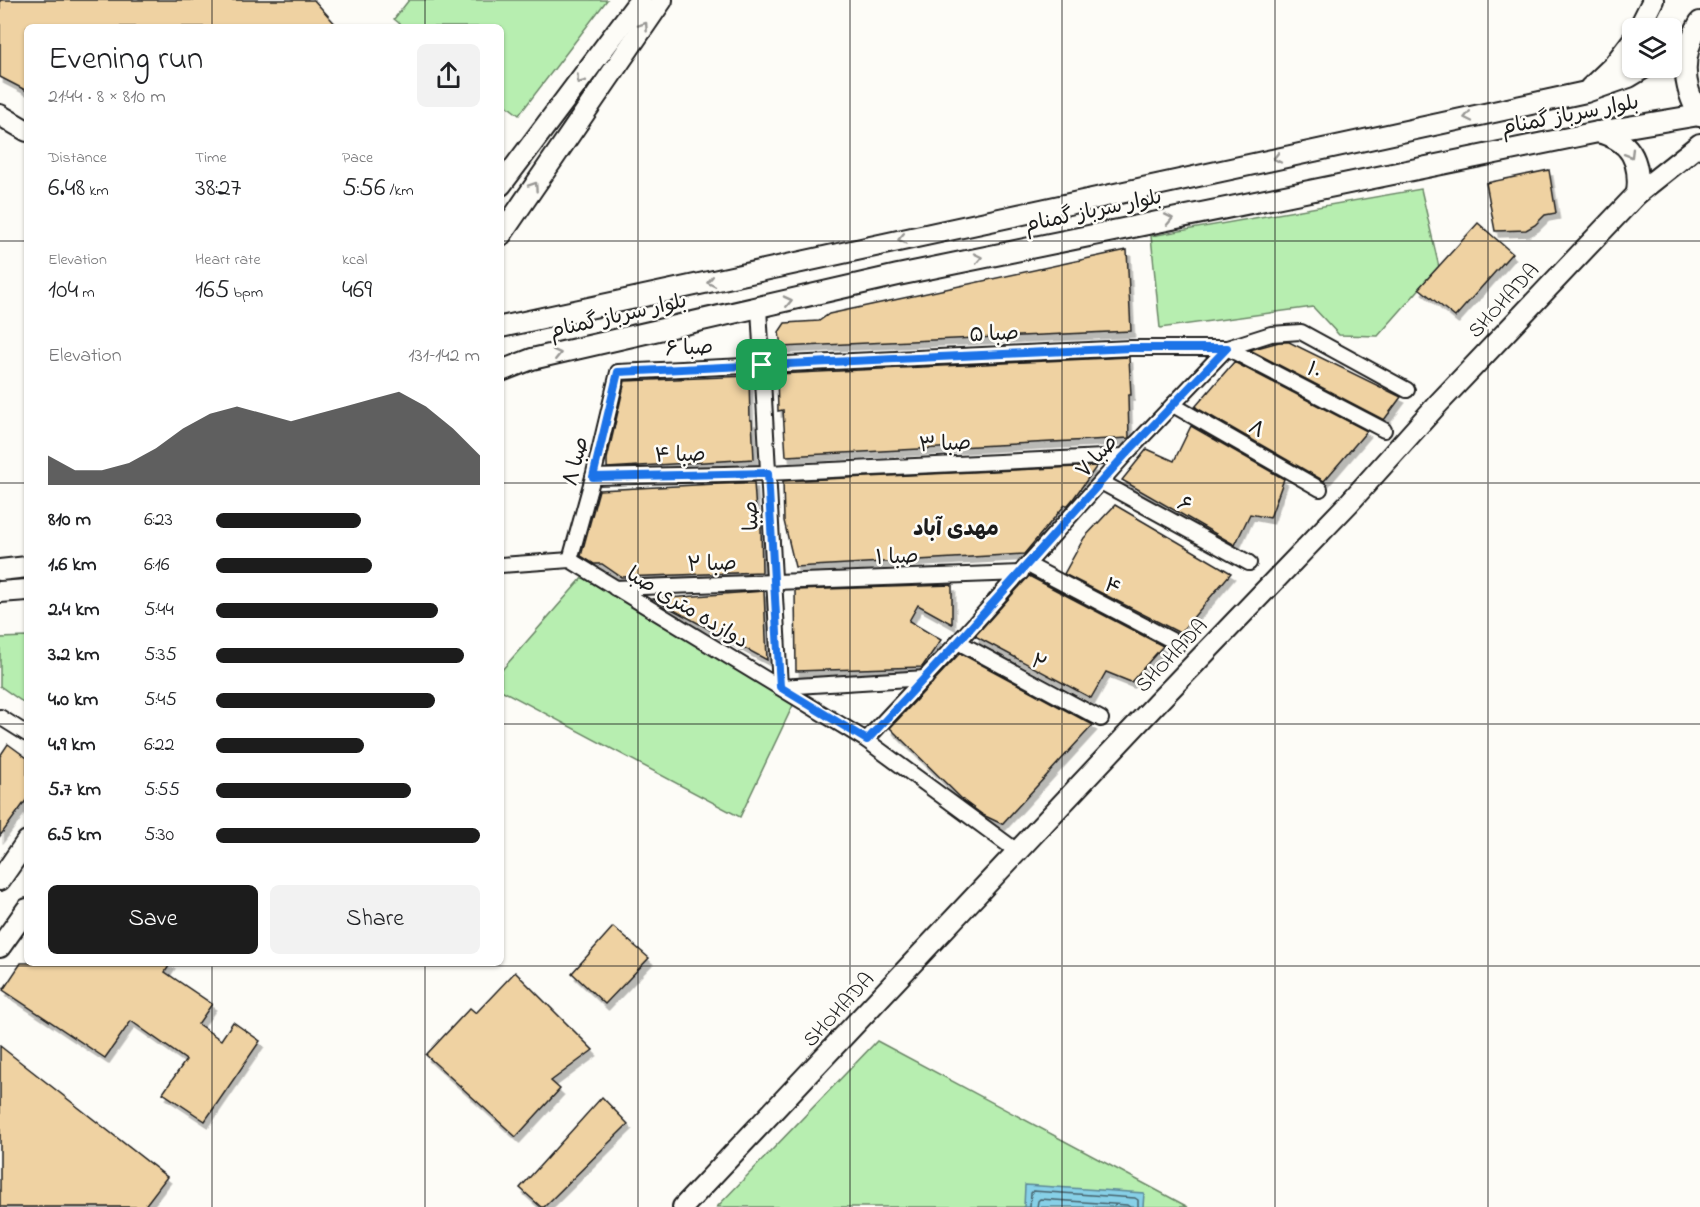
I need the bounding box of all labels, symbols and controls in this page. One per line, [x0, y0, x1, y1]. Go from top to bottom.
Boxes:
map controls [1622, 18, 1682, 78]
button: layers [1622, 18, 1682, 78]
one-way arrow [637, 21, 648, 32]
text: Evening run [48, 36, 203, 84]
button: share [417, 44, 480, 107]
one-way arrow [576, 74, 587, 85]
text: 21:44 · 8 × 810 m [48, 83, 166, 112]
street label: بلوار سرباز گمنام [1499, 88, 1642, 144]
one-way arrow [1463, 110, 1473, 123]
text: Distance [48, 146, 107, 170]
text: Time [195, 146, 227, 170]
text: Pace [342, 146, 373, 170]
one-way arrow [1623, 148, 1635, 158]
one-way arrow [1272, 151, 1282, 164]
text: 6.48 [48, 170, 85, 208]
text: 38:27 [195, 170, 241, 208]
text: 5:56 [342, 170, 385, 208]
text: km [85, 179, 109, 203]
text: /km [385, 179, 414, 203]
one-way arrow [527, 182, 538, 193]
street label: بلوار سرباز گمنام [1022, 183, 1165, 241]
one-way arrow [1164, 213, 1174, 226]
one-way arrow [897, 232, 907, 245]
text: Elevation [48, 248, 107, 272]
text: Heart rate [195, 248, 261, 272]
text: kcal [342, 248, 367, 272]
one-way arrow [973, 253, 983, 266]
street label: SHOHADA [1462, 257, 1547, 346]
text: 104 [48, 272, 78, 310]
text: 165 [195, 272, 230, 310]
text: 469 [342, 272, 372, 310]
one-way arrow [707, 274, 717, 287]
text: m [78, 281, 95, 305]
text: bpm [230, 281, 263, 305]
street label: بلوار سرباز گمنام [547, 287, 690, 347]
one-way arrow [783, 296, 793, 309]
street label: صبا ۵ [968, 319, 1020, 351]
street label: صبا ۶ [664, 333, 714, 365]
pin [736, 339, 787, 390]
text: Elevation [48, 342, 122, 371]
text: 131–142 m [408, 342, 480, 371]
one-way arrow [552, 348, 562, 361]
icon: arrive [745, 348, 778, 381]
street label: ۱۰ [1301, 355, 1327, 388]
street label: ۸ [1242, 413, 1270, 446]
street label: صبا ۳ [918, 429, 972, 461]
street label: صبا ۷ [1070, 429, 1125, 486]
street label: صبا ۸ [556, 434, 598, 489]
street label: صبا ۴ [654, 441, 706, 471]
street label: ۶ [1171, 490, 1197, 522]
street label: صبا [736, 500, 768, 532]
text: 810 m [48, 506, 91, 535]
text: 6:23 [144, 506, 173, 535]
district label: مهدی آباد [913, 514, 999, 546]
street label: صبا ۱ [875, 542, 919, 574]
street label: صبا ۲ [687, 549, 737, 581]
text: 1.6 km [48, 551, 97, 580]
text: 6:16 [144, 551, 170, 580]
street label: دوازده متری صبا [620, 560, 754, 657]
street label: ۴ [1098, 571, 1126, 605]
text: 2.4 km [48, 596, 100, 625]
text: 5:44 [144, 596, 174, 625]
street label: SHOHADA [1129, 613, 1216, 700]
text: 3.2 km [48, 641, 100, 670]
text: 5:35 [144, 641, 177, 670]
street label: ۲ [1025, 647, 1051, 680]
text: 4.0 km [48, 686, 98, 715]
text: 5:45 [144, 686, 177, 715]
text: 4.9 km [48, 731, 96, 760]
text: 6:22 [144, 731, 174, 760]
text: 5.7 km [48, 776, 101, 805]
text: 5:55 [144, 776, 180, 805]
text: 6.5 km [48, 821, 102, 850]
text: 5:30 [144, 821, 174, 850]
button: Save [48, 885, 258, 954]
button: Share [270, 885, 480, 954]
street label: SHOHADA [797, 966, 882, 1055]

